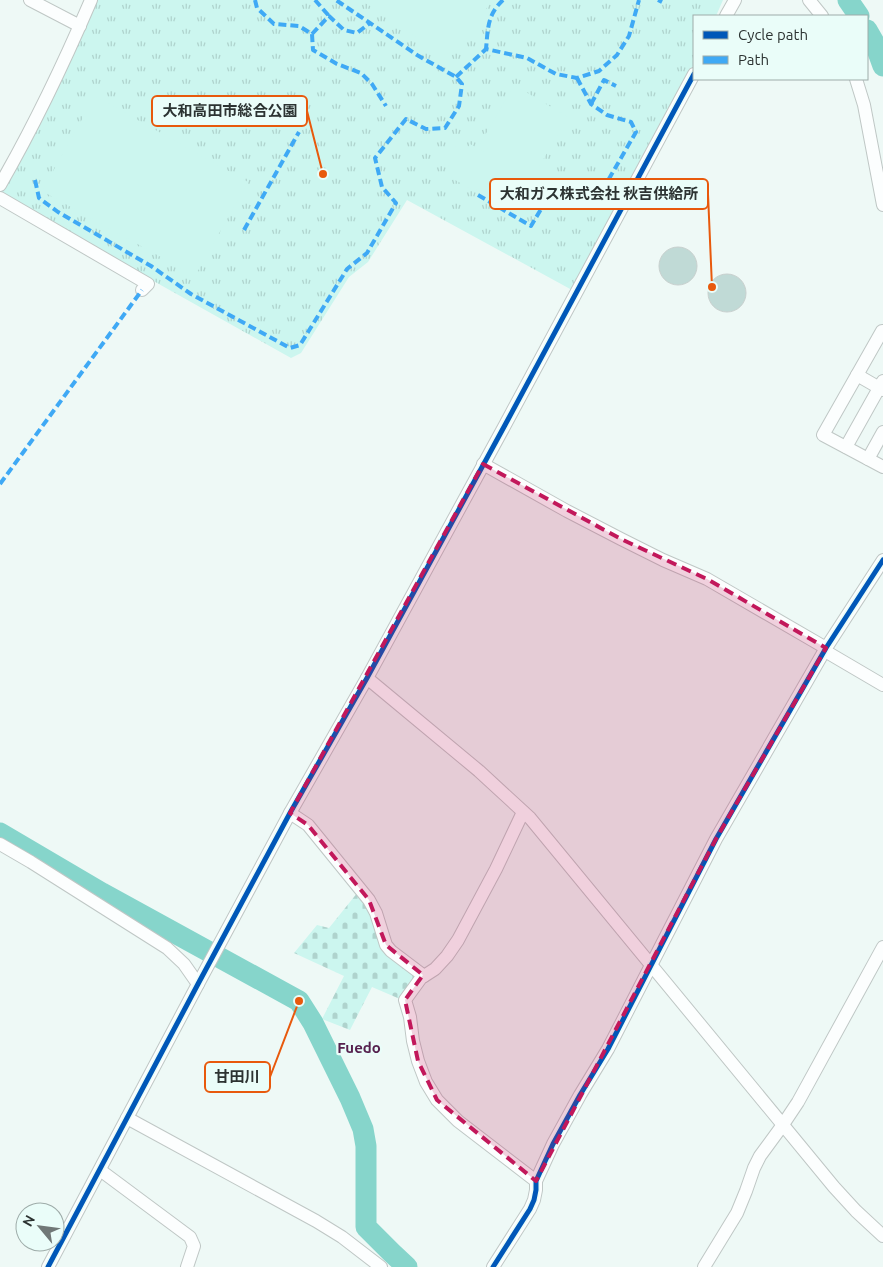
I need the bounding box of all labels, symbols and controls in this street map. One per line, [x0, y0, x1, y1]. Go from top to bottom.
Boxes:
legend [693, 15, 868, 80]
text: Cycle path [738, 26, 808, 43]
text: Path [738, 51, 769, 68]
callout: 大和高田市総合公園 [152, 96, 307, 126]
text: 大和高田市総合公園 [162, 102, 298, 119]
callout: 大和ガス株式会社 秋吉供給所 [490, 179, 708, 209]
text: 大和ガス株式会社 秋吉供給所 [500, 185, 698, 202]
district label: Fuedo [337, 1039, 381, 1056]
callout: 甘田川 [205, 1062, 270, 1092]
text: 甘田川 [214, 1068, 260, 1085]
north arrow [15, 1202, 65, 1252]
text: N [19, 1212, 38, 1229]

